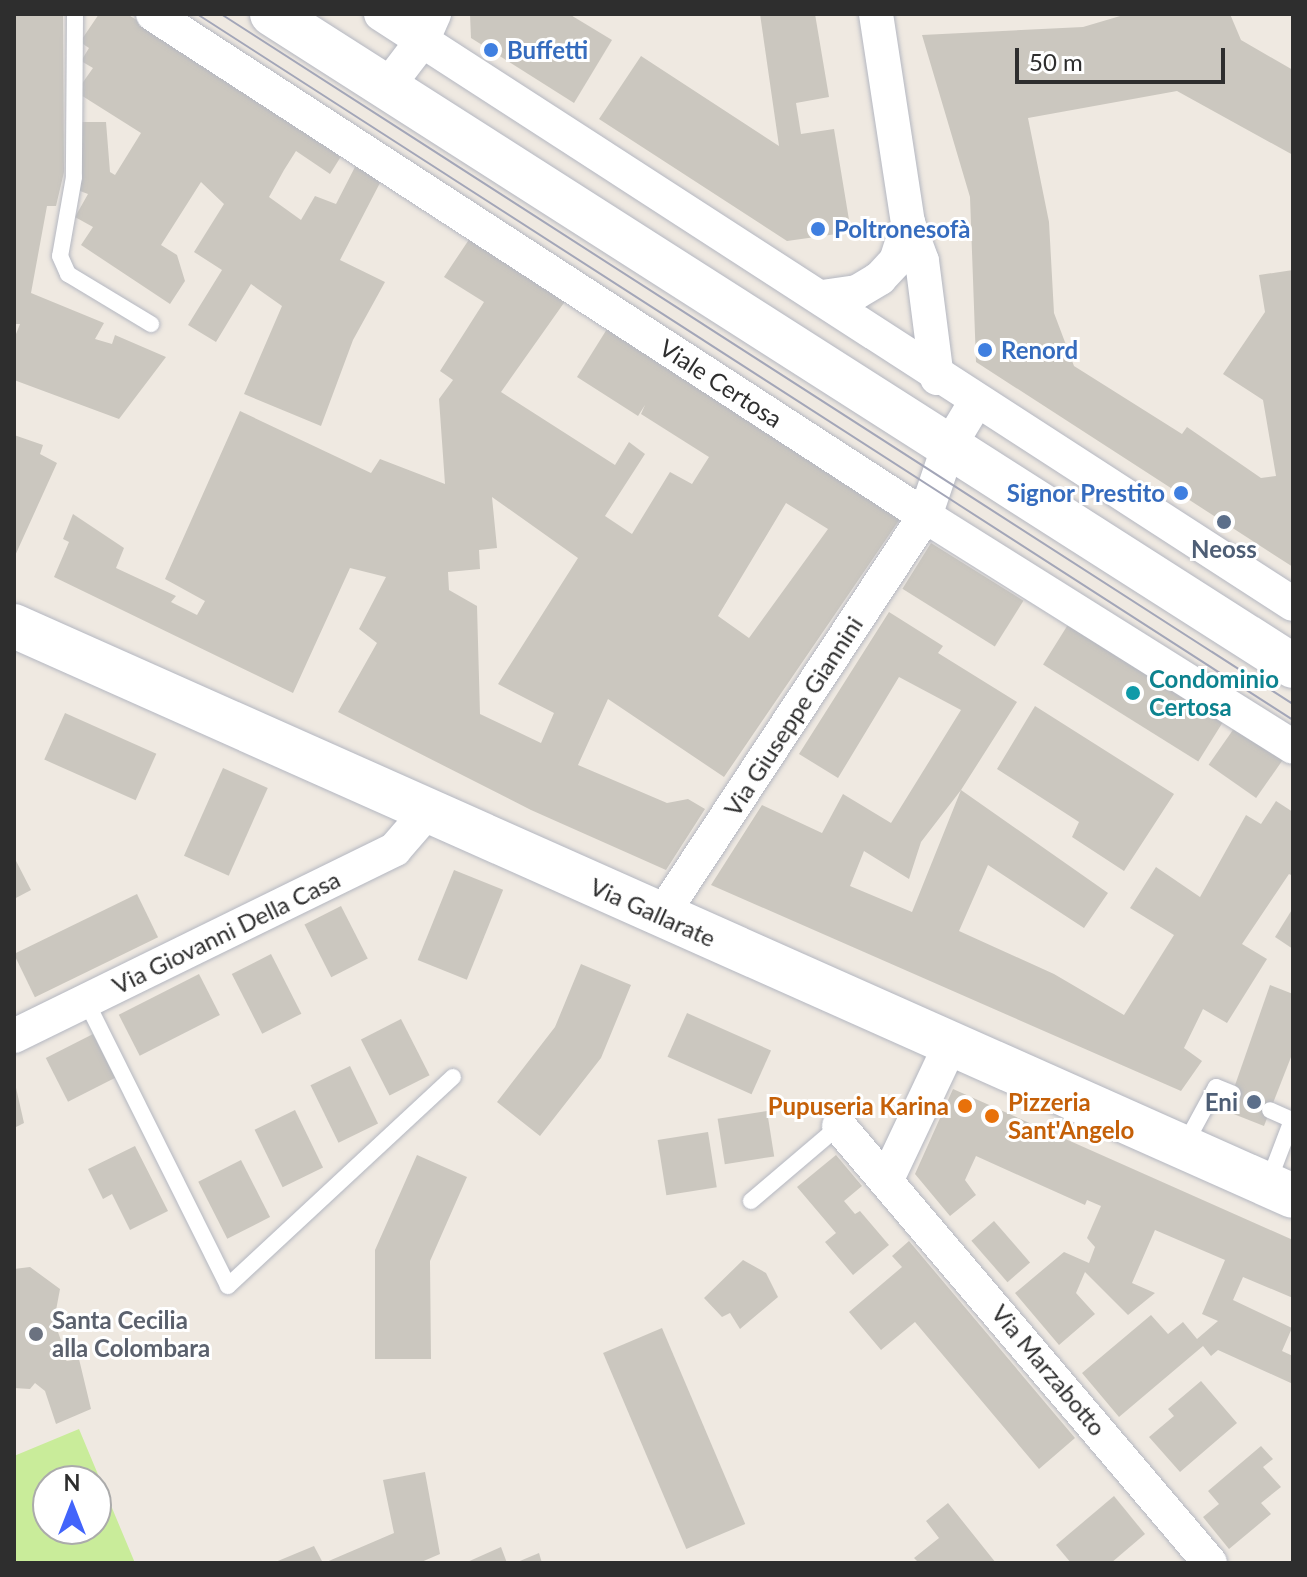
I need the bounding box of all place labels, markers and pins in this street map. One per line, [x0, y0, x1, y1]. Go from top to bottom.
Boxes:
place label: Buffetti [507, 36, 588, 64]
marker: Buffetti [482, 41, 500, 59]
place label: Poltronesofà [834, 215, 970, 243]
marker: Poltronesofà [809, 220, 827, 238]
place label: Renord [1001, 336, 1078, 364]
marker: Renord [976, 341, 994, 359]
place label: Signor Prestito [1006, 479, 1165, 507]
marker: Signor Prestito [1172, 484, 1190, 502]
marker: Neoss [1215, 513, 1233, 531]
place label: Neoss [1191, 535, 1257, 563]
place label: Condominio Certosa [1149, 665, 1279, 721]
marker: Condominio Certosa [1124, 684, 1142, 702]
place label: Pizzeria Sant'Angelo [1008, 1088, 1134, 1144]
place label: Eni [1205, 1088, 1238, 1116]
place label: Pupuseria Karina [768, 1092, 949, 1120]
marker: Eni [1245, 1093, 1263, 1111]
marker: Pupuseria Karina [956, 1097, 974, 1115]
marker: Pizzeria Sant'Angelo [983, 1107, 1001, 1125]
place label: Santa Cecilia alla Colombara [52, 1306, 210, 1362]
marker: Santa Cecilia alla Colombara [27, 1325, 45, 1343]

